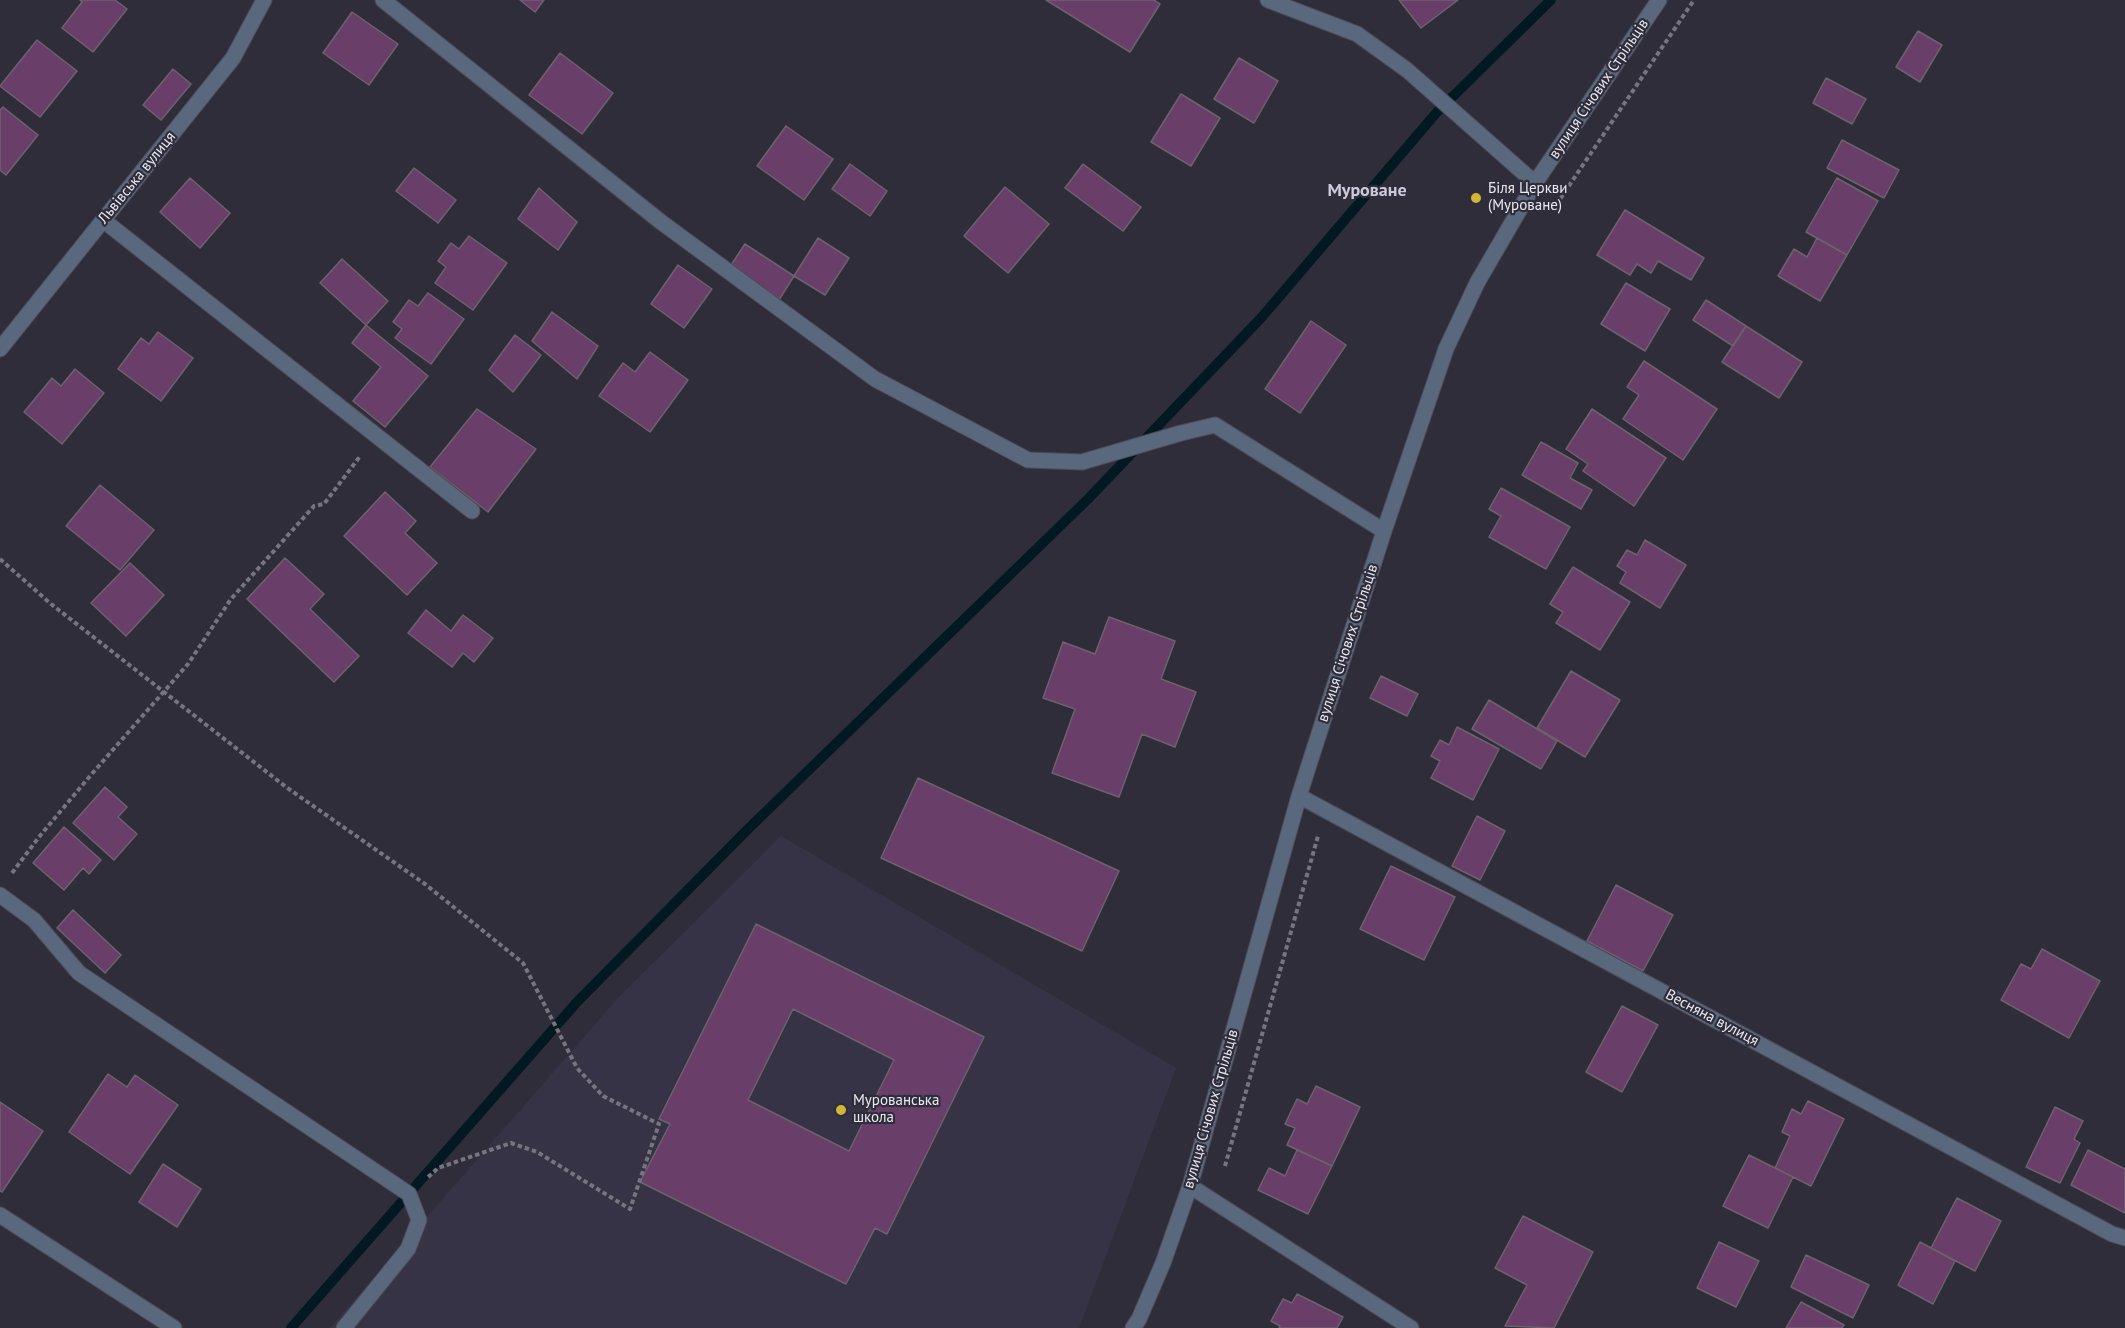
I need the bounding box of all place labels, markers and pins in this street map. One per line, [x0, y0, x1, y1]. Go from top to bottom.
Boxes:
place label: Біля Церкви (Муроване) [1488, 180, 1567, 215]
marker: Біля Церкви (Муроване) [1469, 191, 1483, 205]
place label: Мурованська школа [853, 1092, 939, 1127]
marker: Мурованська школа [834, 1103, 848, 1117]

